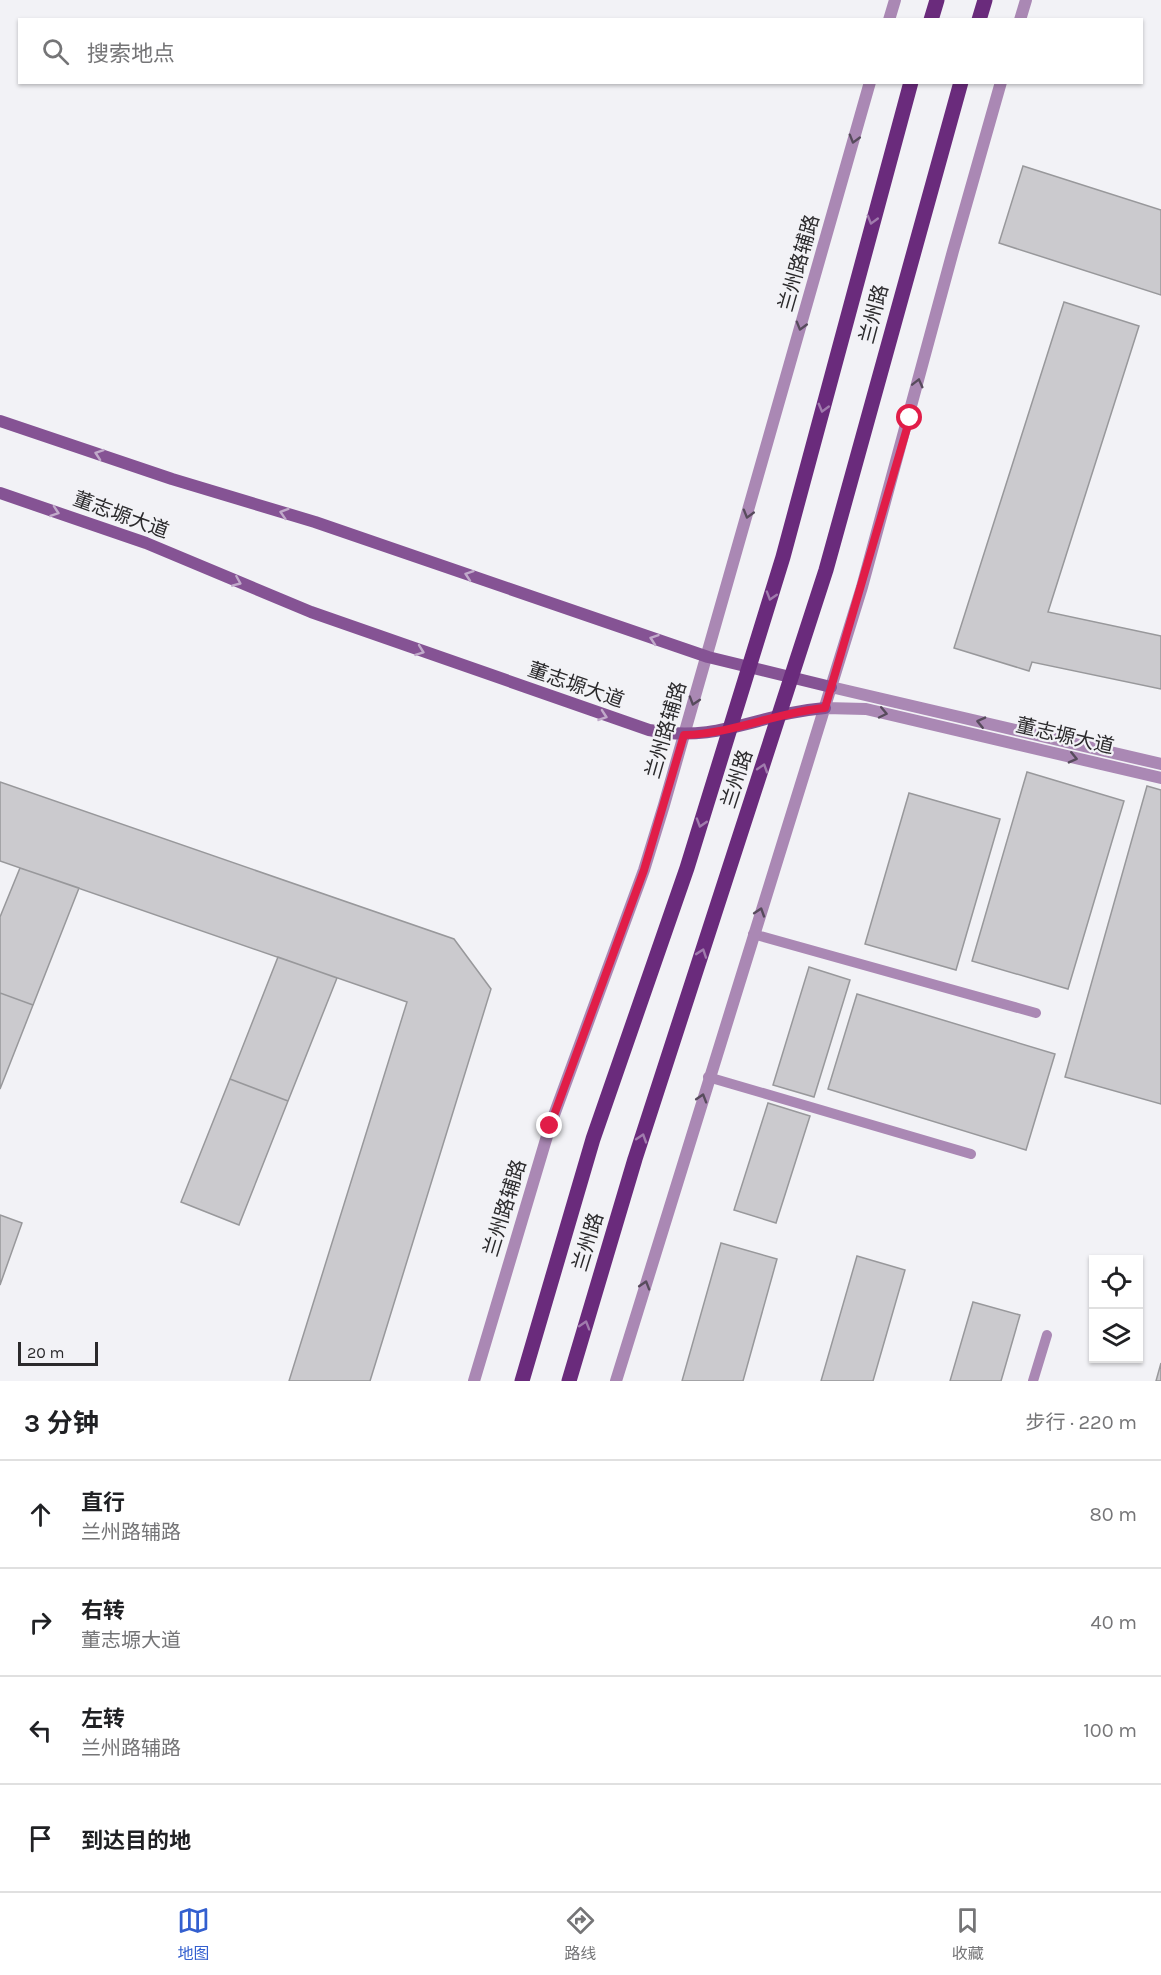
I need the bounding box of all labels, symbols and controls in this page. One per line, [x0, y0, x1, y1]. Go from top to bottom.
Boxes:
search box [18, 18, 1143, 84]
icon: search [39, 35, 72, 68]
text: 搜索地点 [87, 41, 175, 67]
one-way arrow [849, 133, 861, 144]
street label: 兰州路辅路 [774, 212, 824, 314]
one-way arrow [867, 215, 880, 225]
street label: 兰州路 [855, 282, 893, 346]
one-way arrow [796, 321, 808, 331]
one-way arrow [911, 379, 924, 389]
one-way arrow [817, 403, 830, 413]
route start [896, 404, 922, 430]
one-way arrow [94, 449, 104, 462]
street label: 董志塬大道 [70, 487, 172, 543]
one-way arrow [49, 505, 60, 518]
one-way arrow [280, 508, 290, 520]
one-way arrow [743, 508, 755, 519]
one-way arrow [464, 570, 475, 583]
one-way arrow [231, 575, 242, 587]
one-way arrow [766, 590, 778, 601]
one-way arrow [649, 633, 659, 646]
one-way arrow [414, 643, 424, 656]
street label: 董志塬大道 [525, 658, 627, 712]
street label: 兰州路辅路 [641, 679, 691, 781]
one-way arrow [689, 696, 701, 706]
one-way arrow [878, 706, 888, 719]
one-way arrow [597, 709, 608, 721]
street label: 董志塬大道 [1014, 714, 1116, 758]
one-way arrow [977, 717, 987, 730]
street label: 兰州路 [717, 747, 757, 811]
one-way arrow [1067, 750, 1077, 763]
one-way arrow [756, 763, 768, 774]
one-way arrow [696, 817, 709, 828]
one-way arrow [753, 907, 765, 918]
one-way arrow [695, 948, 708, 959]
one-way arrow [695, 1093, 707, 1104]
route end [536, 1112, 562, 1138]
one-way arrow [635, 1133, 647, 1144]
street label: 兰州路辅路 [479, 1157, 531, 1259]
street label: 兰州路 [568, 1210, 608, 1274]
map controls [1089, 1255, 1143, 1363]
button: locate [1089, 1255, 1143, 1309]
one-way arrow [638, 1280, 650, 1291]
button: layers [1089, 1309, 1143, 1363]
one-way arrow [578, 1320, 590, 1331]
scale bar [18, 1339, 98, 1366]
text: 20 m [27, 1343, 65, 1362]
text: 3 分钟 [24, 1408, 99, 1439]
text: 步行 · 220 m [1025, 1411, 1137, 1434]
text: 直行 [81, 1490, 125, 1516]
icon: ahead [24, 1498, 57, 1531]
text: 80 m [1089, 1503, 1137, 1526]
text: 兰州路辅路 [81, 1521, 181, 1544]
text: 右转 [81, 1598, 125, 1624]
icon: right [24, 1606, 57, 1639]
text: 40 m [1091, 1611, 1137, 1634]
text: 董志塬大道 [81, 1629, 181, 1652]
text: 左转 [81, 1706, 125, 1732]
icon: left [24, 1714, 57, 1747]
text: 100 m [1083, 1719, 1137, 1742]
text: 兰州路辅路 [81, 1737, 181, 1760]
icon: arrive [24, 1822, 57, 1855]
text: 到达目的地 [81, 1828, 191, 1854]
tab: 地图 [177, 1904, 210, 1964]
tab: 路线 [564, 1904, 597, 1964]
tab: 收藏 [951, 1904, 984, 1964]

